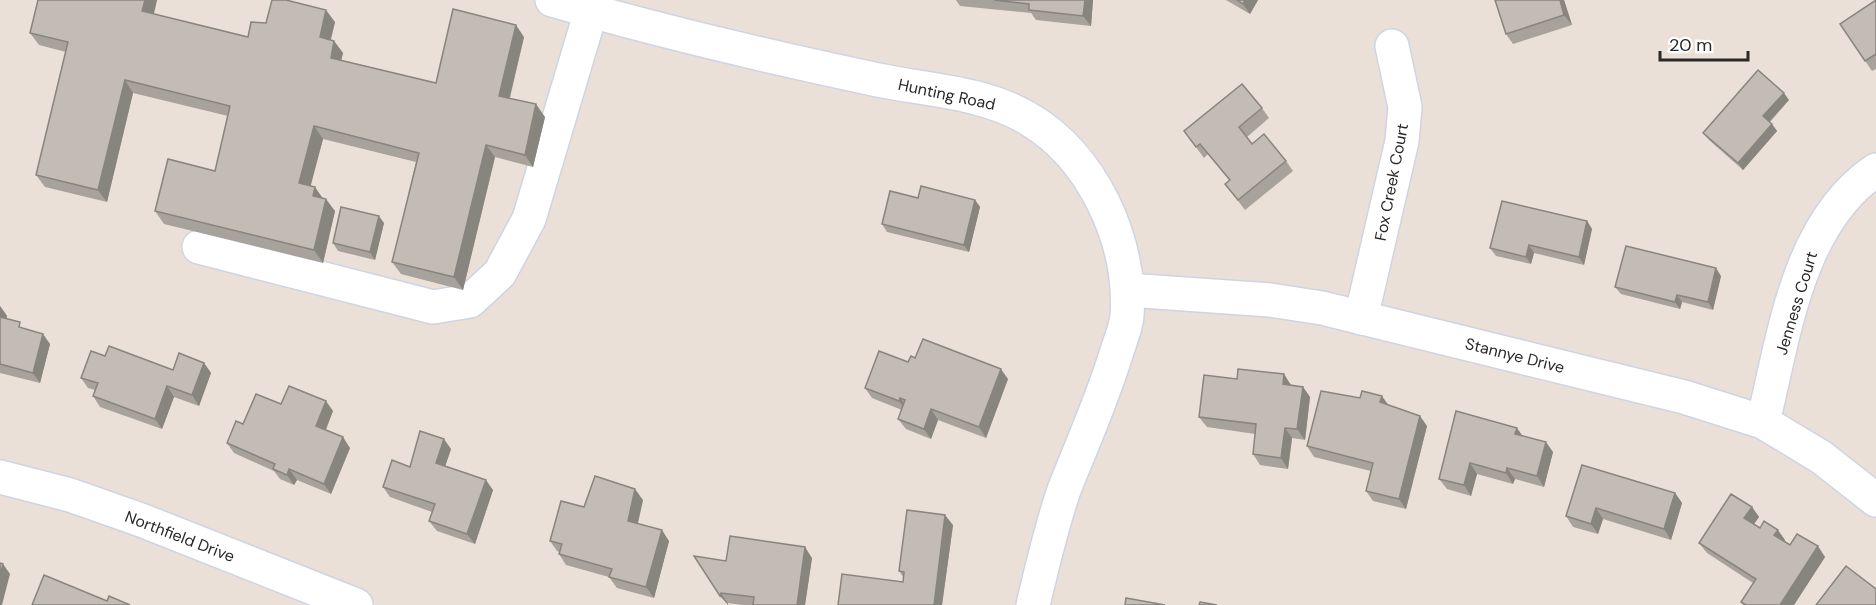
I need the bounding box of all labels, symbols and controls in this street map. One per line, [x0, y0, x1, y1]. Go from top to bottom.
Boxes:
scale bar [1660, 24, 1748, 62]
text: 20 m [1669, 33, 1712, 57]
street label: Hunting Road [896, 74, 997, 115]
street label: Fox Creek Court [1370, 121, 1413, 243]
street label: Jenness Court [1771, 249, 1822, 357]
street label: Stannye Drive [1463, 333, 1567, 378]
street label: Northfield Drive [122, 506, 238, 567]

